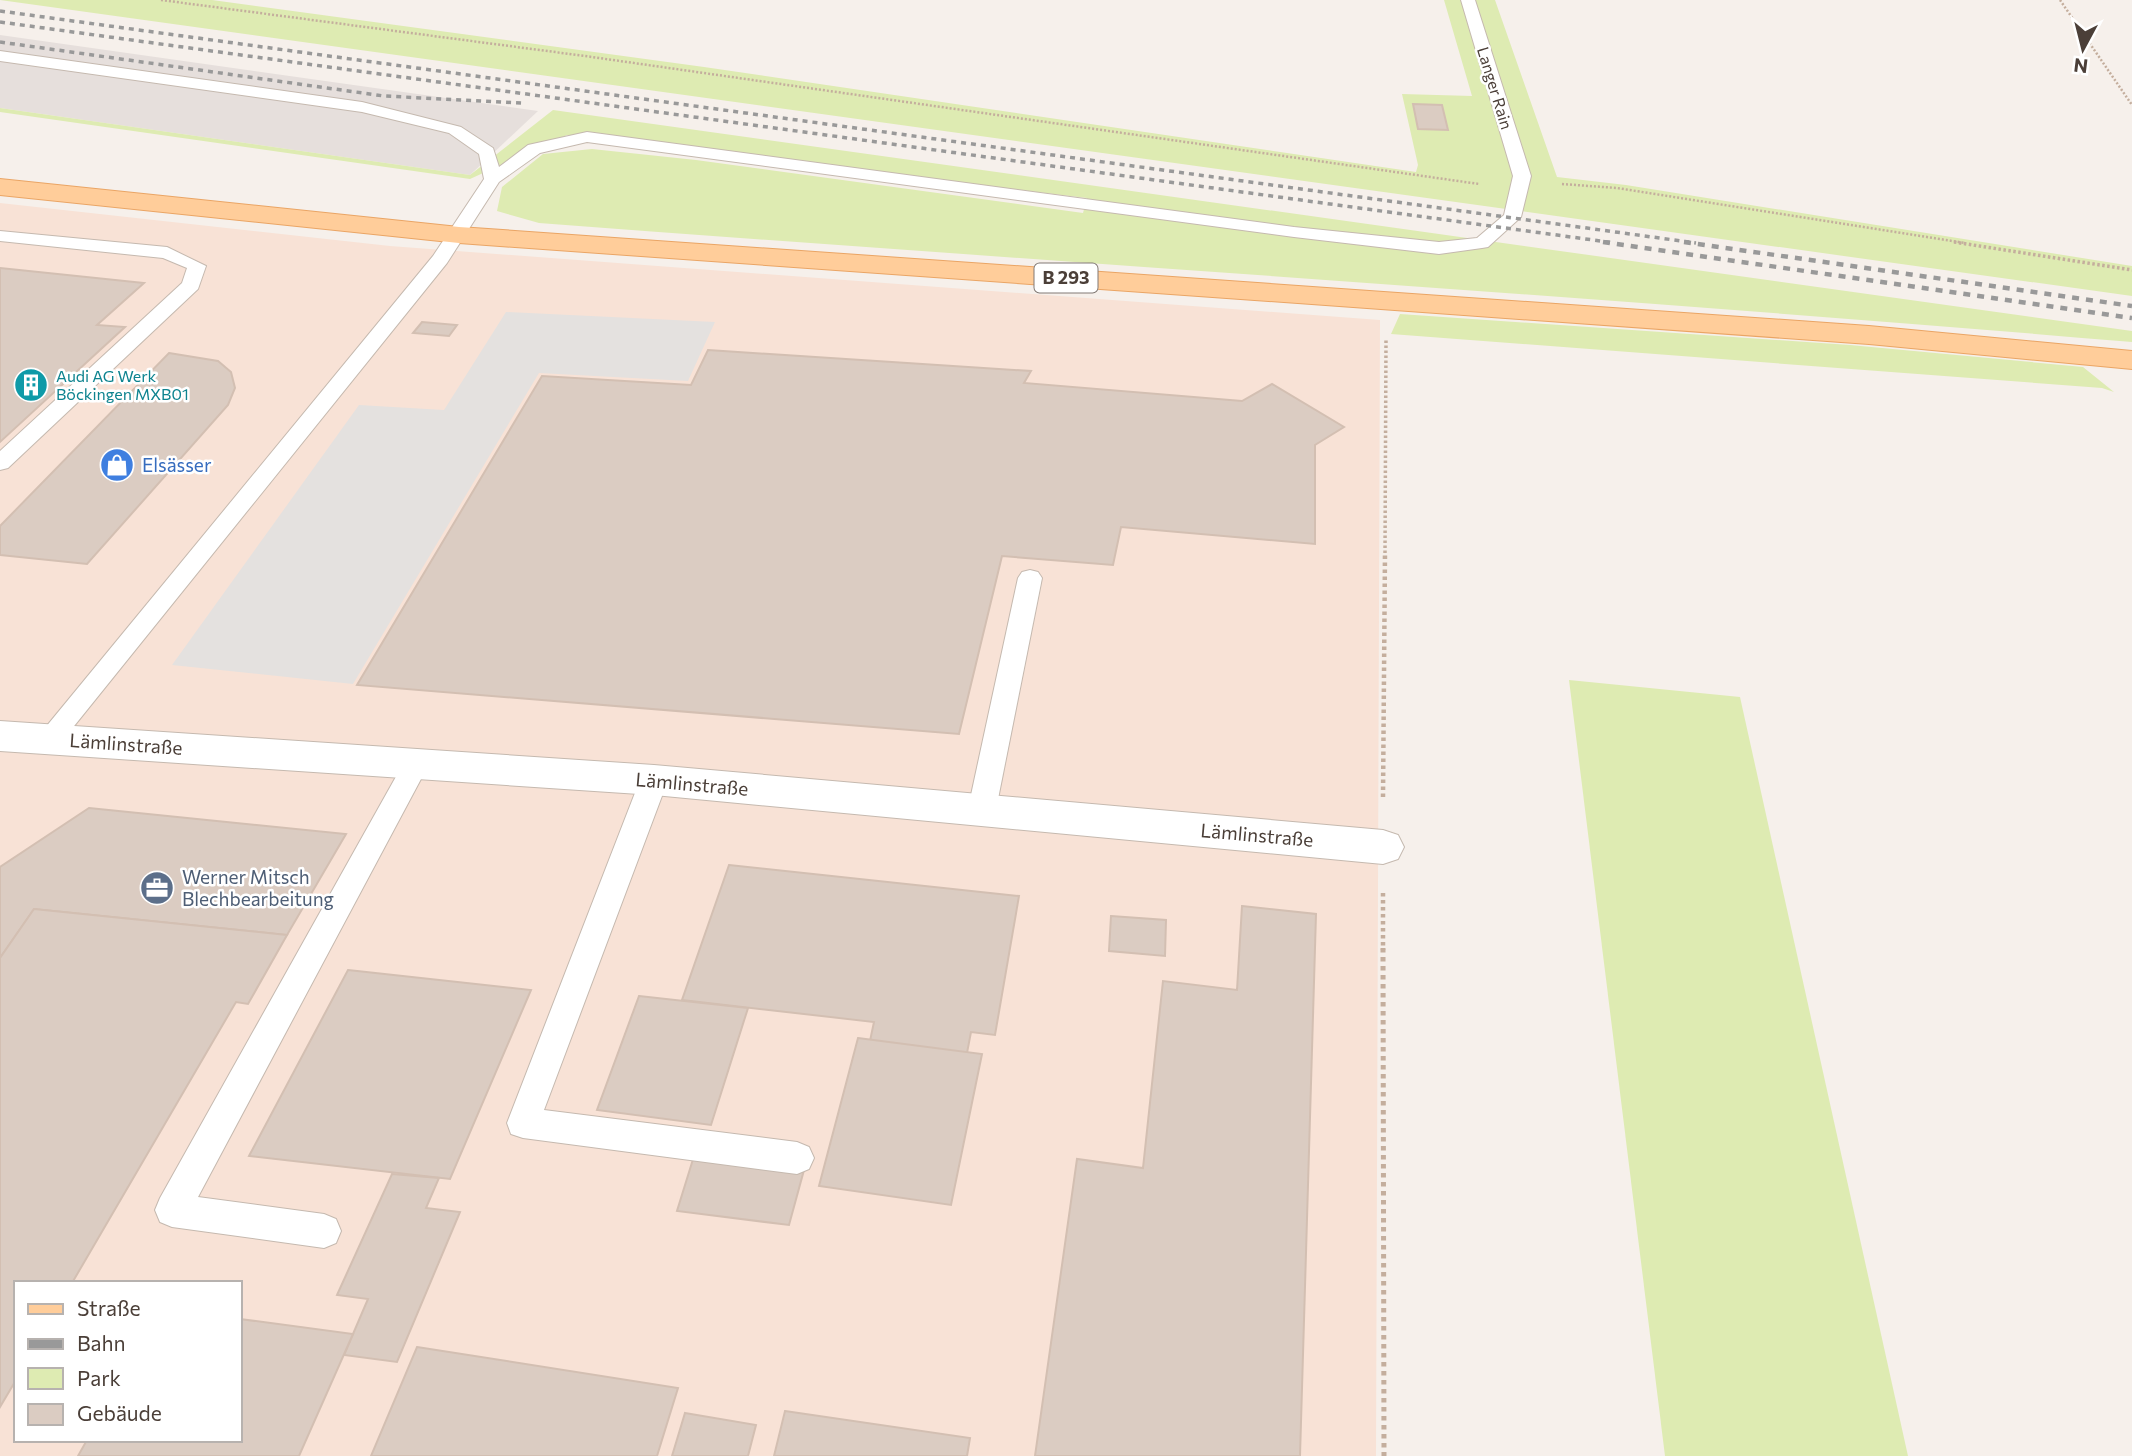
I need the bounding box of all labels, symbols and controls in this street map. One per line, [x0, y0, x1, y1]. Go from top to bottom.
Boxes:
north arrow [2048, 14, 2118, 84]
street label: Langer Rain [1474, 44, 1517, 131]
text: N [2072, 54, 2089, 79]
road number: B 293 [1034, 264, 1098, 292]
building icon: Audi AG Werk Böckingen MXB01 [12, 366, 50, 404]
place label: Audi AG Werk Böckingen MXB01 [56, 366, 189, 403]
shop icon: Elsässer [98, 446, 136, 484]
place label: Elsässer [142, 453, 212, 476]
street label: Lämlinstraße [69, 728, 183, 759]
street label: Lämlinstraße [635, 767, 749, 800]
street label: Lämlinstraße [1200, 818, 1314, 851]
place label: Werner Mitsch Blechbearbeitung [182, 865, 334, 910]
office icon: Werner Mitsch Blechbearbeitung [138, 869, 176, 907]
legend [14, 1281, 242, 1442]
text: Straße [77, 1295, 141, 1320]
text: Bahn [77, 1330, 126, 1355]
text: Park [77, 1365, 121, 1390]
text: Gebäude [77, 1400, 162, 1425]

